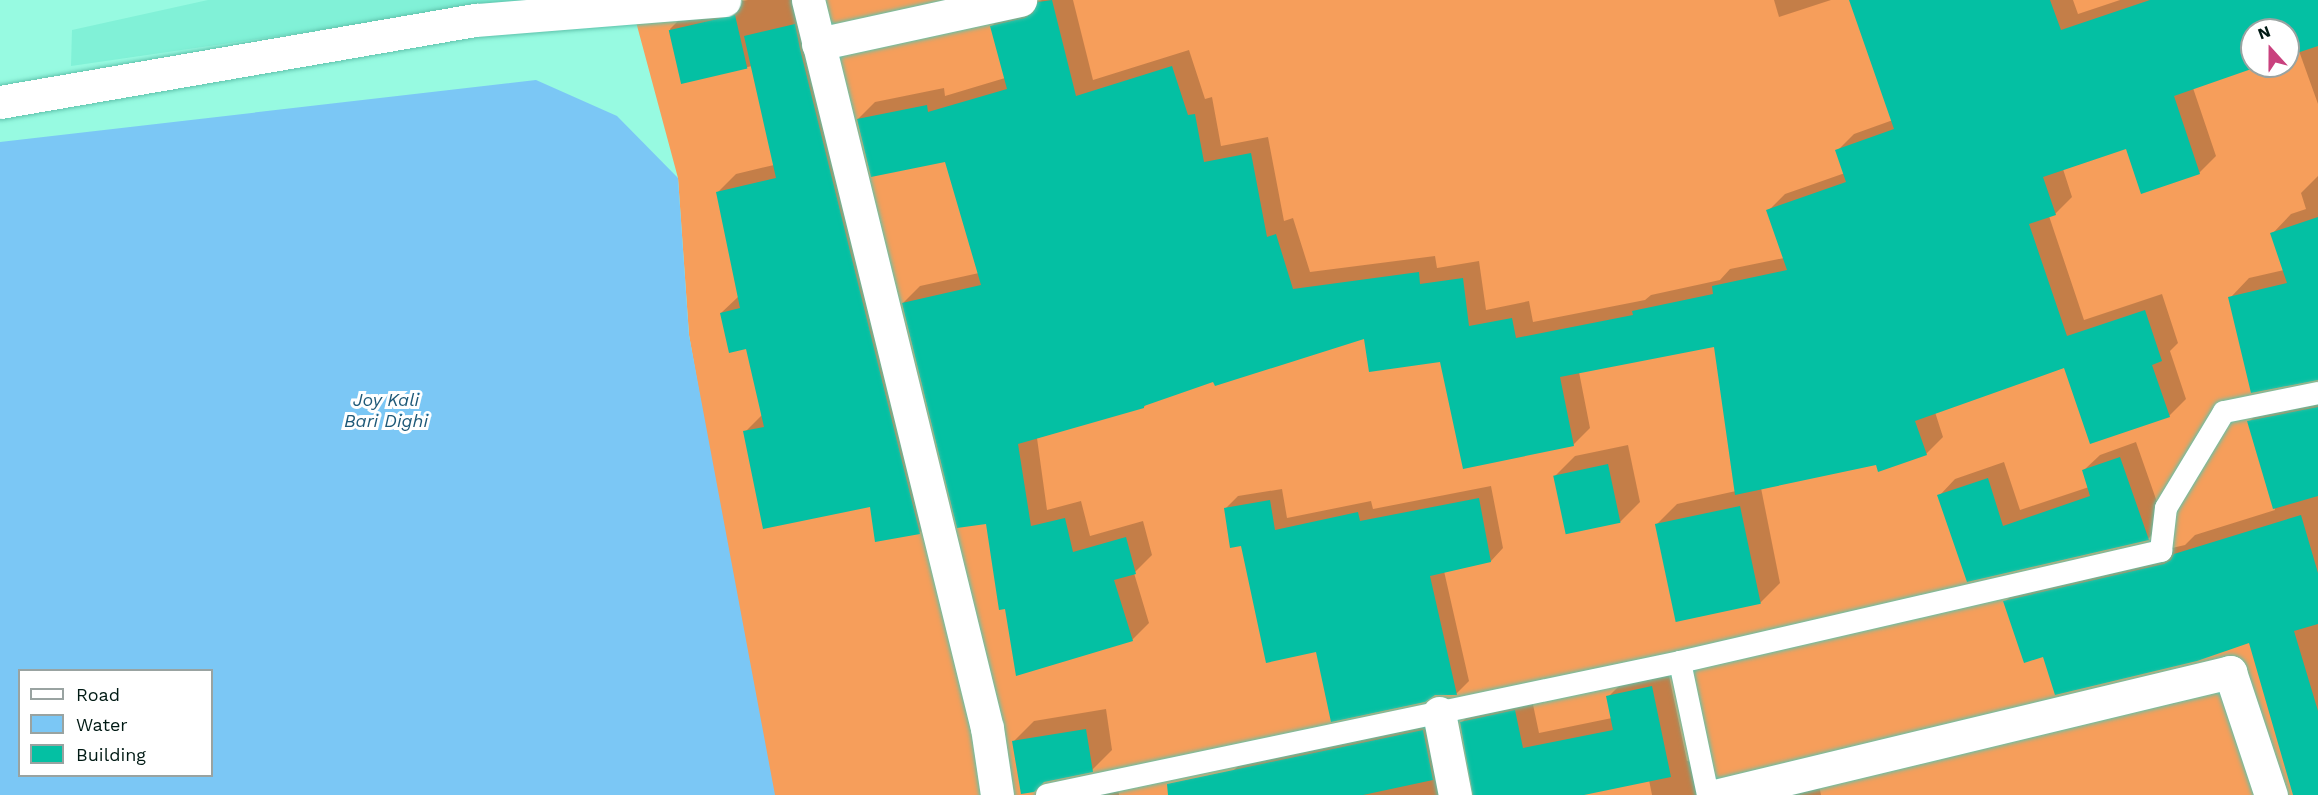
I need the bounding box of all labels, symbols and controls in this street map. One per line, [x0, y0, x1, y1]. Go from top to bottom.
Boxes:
north arrow [2240, 18, 2300, 78]
text: N [2255, 22, 2273, 44]
water label: Joy Kali Bari Dighi [344, 390, 428, 432]
legend [18, 669, 213, 777]
text: Road [76, 684, 120, 705]
text: Water [76, 714, 128, 735]
text: Building [76, 744, 146, 765]

